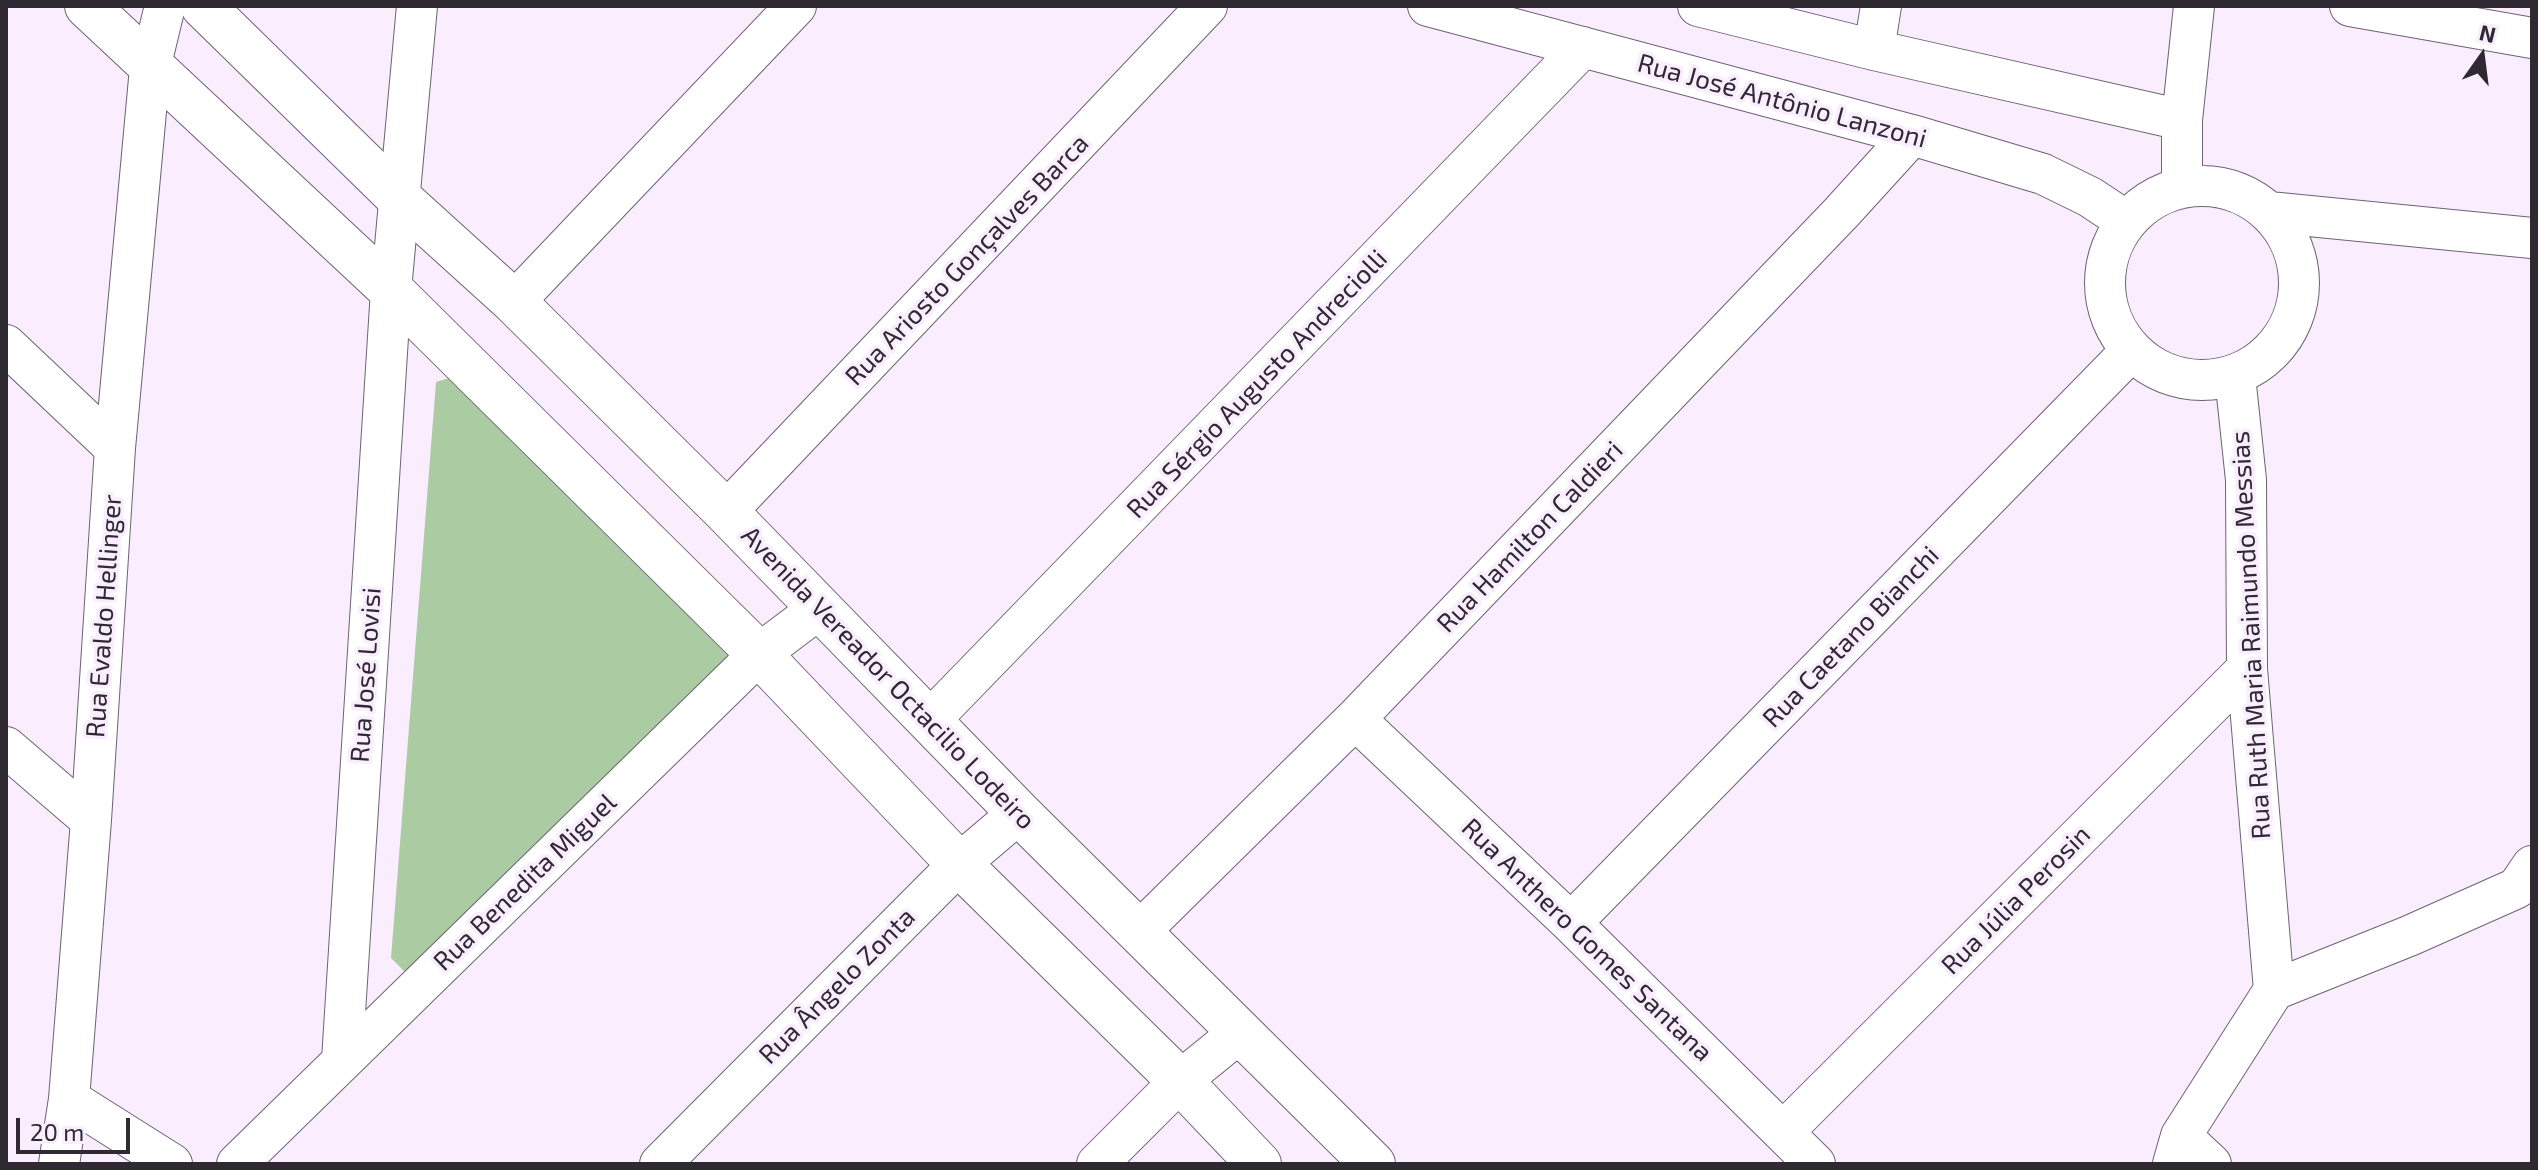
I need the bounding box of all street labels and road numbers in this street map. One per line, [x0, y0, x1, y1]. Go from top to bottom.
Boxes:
street label: Rua José Antônio Lanzoni [1634, 47, 1930, 155]
street label: Rua Ariosto Gonçalves Barca [839, 128, 1095, 392]
street label: Rua Sérgio Augusto Andreciolli [1120, 243, 1394, 525]
street label: Rua Ruth Maria Raimundo Messias [2225, 430, 2277, 840]
street label: Rua Hamilton Caldieri [1431, 435, 1629, 639]
street label: Rua Evaldo Hellinger [80, 493, 128, 739]
street label: Avenida Vereador Octacilio Lodeiro [735, 520, 1041, 836]
street label: Rua Caetano Bianchi [1756, 540, 1946, 734]
street label: Rua José Lovisi [344, 586, 388, 764]
street label: Rua Benedita Miguel [427, 787, 623, 977]
street label: Rua Anthero Gomes Santana [1455, 812, 1719, 1068]
street label: Rua Júlia Perosin [1935, 819, 2097, 981]
street label: Rua Ângelo Zonta [753, 902, 921, 1070]

